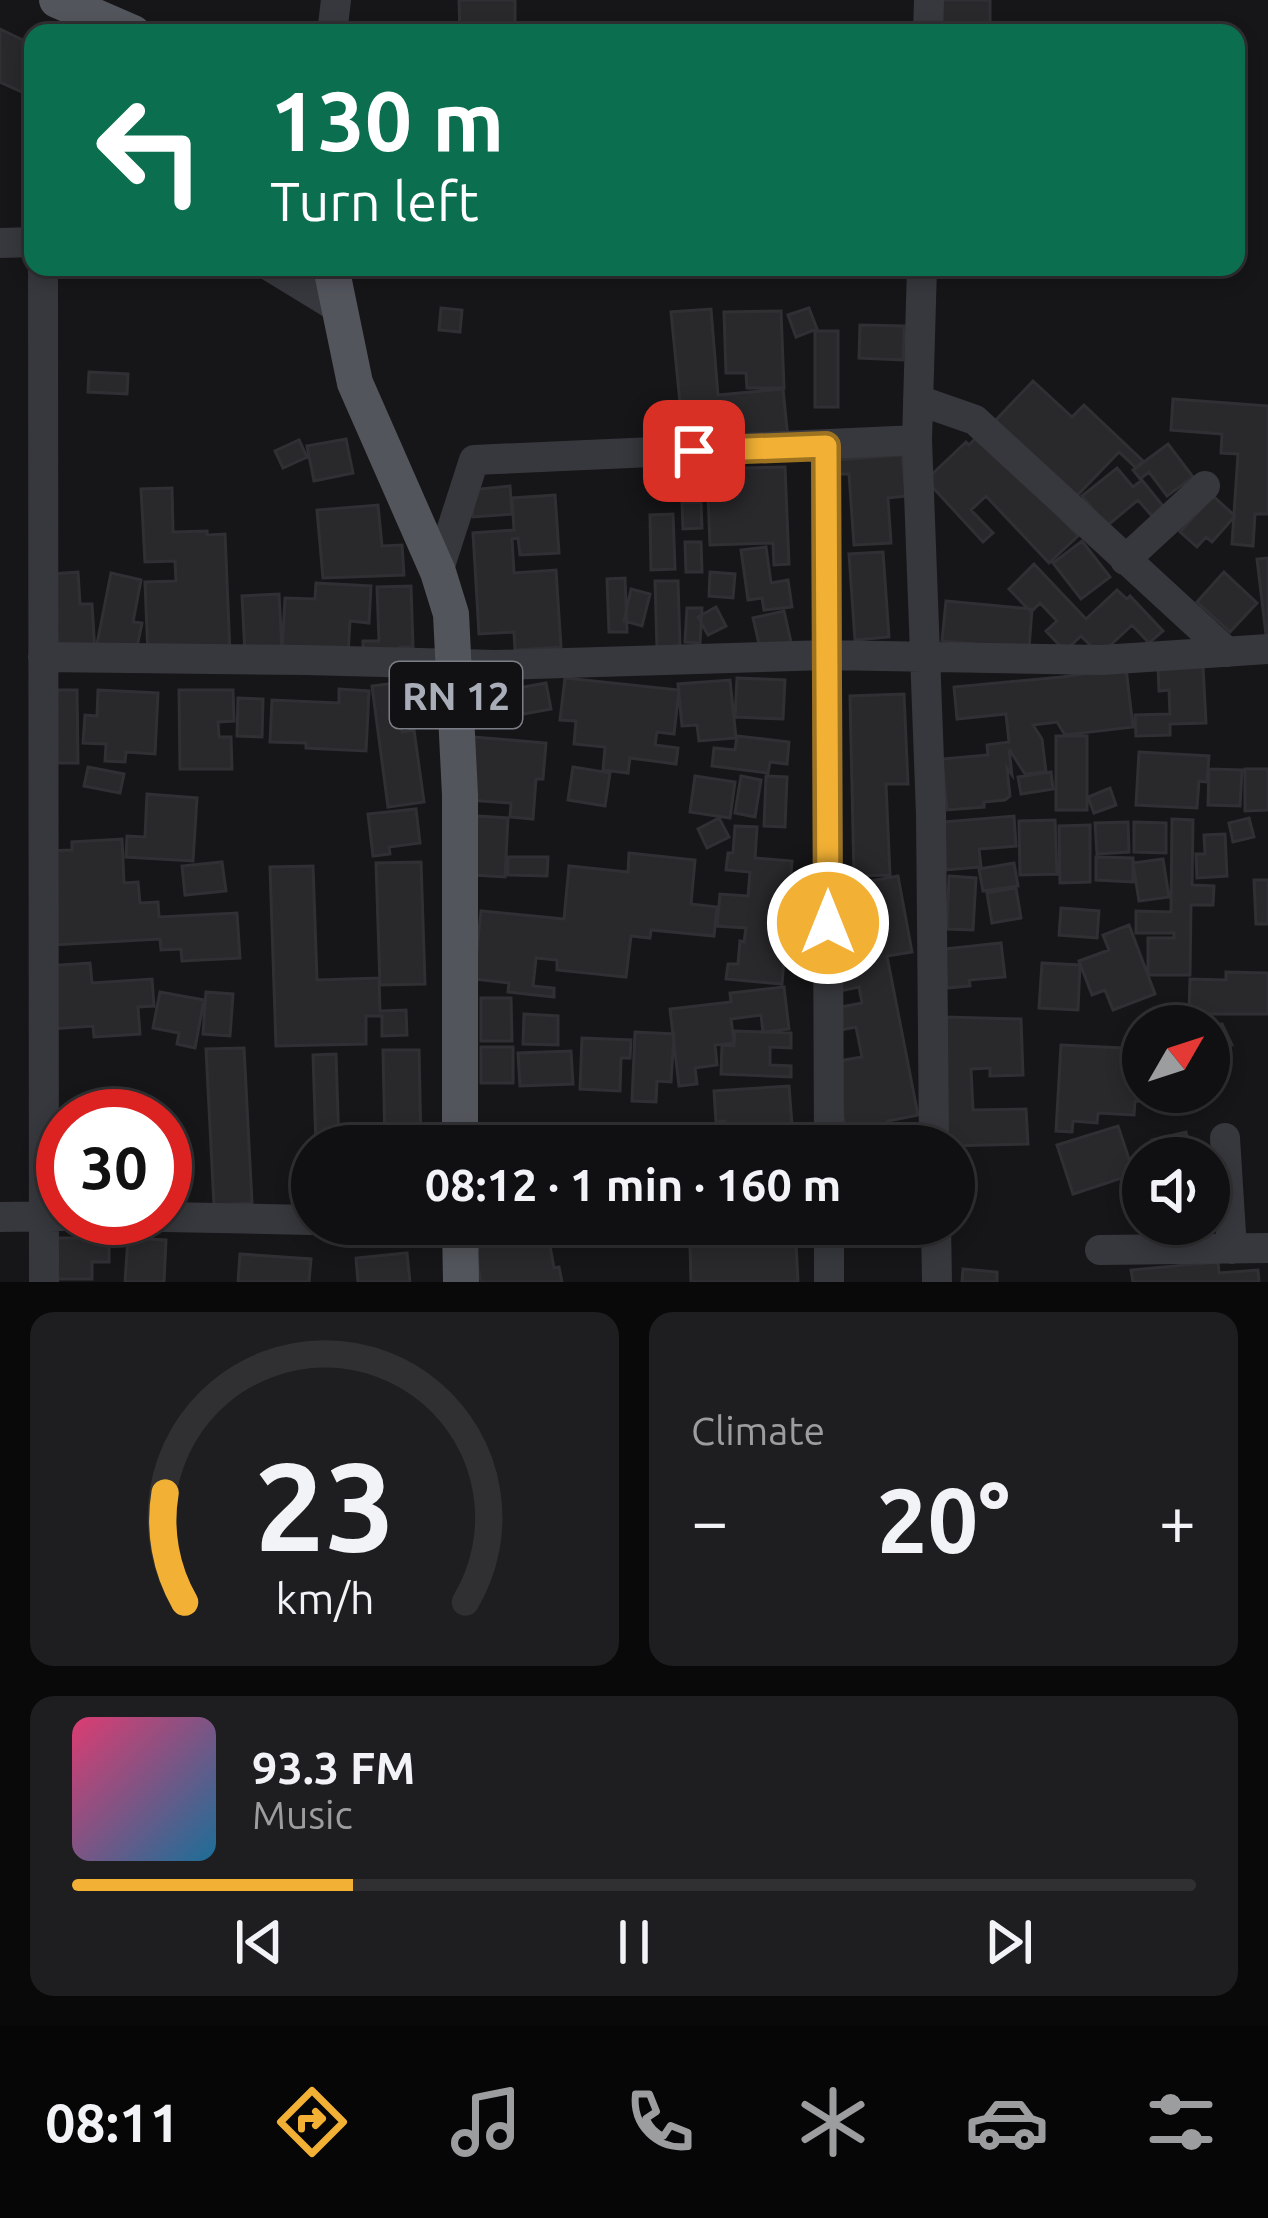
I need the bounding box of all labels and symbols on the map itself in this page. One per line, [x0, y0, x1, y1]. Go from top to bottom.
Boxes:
pin [643, 400, 745, 502]
road number: RN 12 [390, 662, 522, 728]
position arrow [765, 860, 891, 986]
north arrow [1122, 1005, 1230, 1113]
speed limit sign: 30 [36, 1089, 192, 1245]

